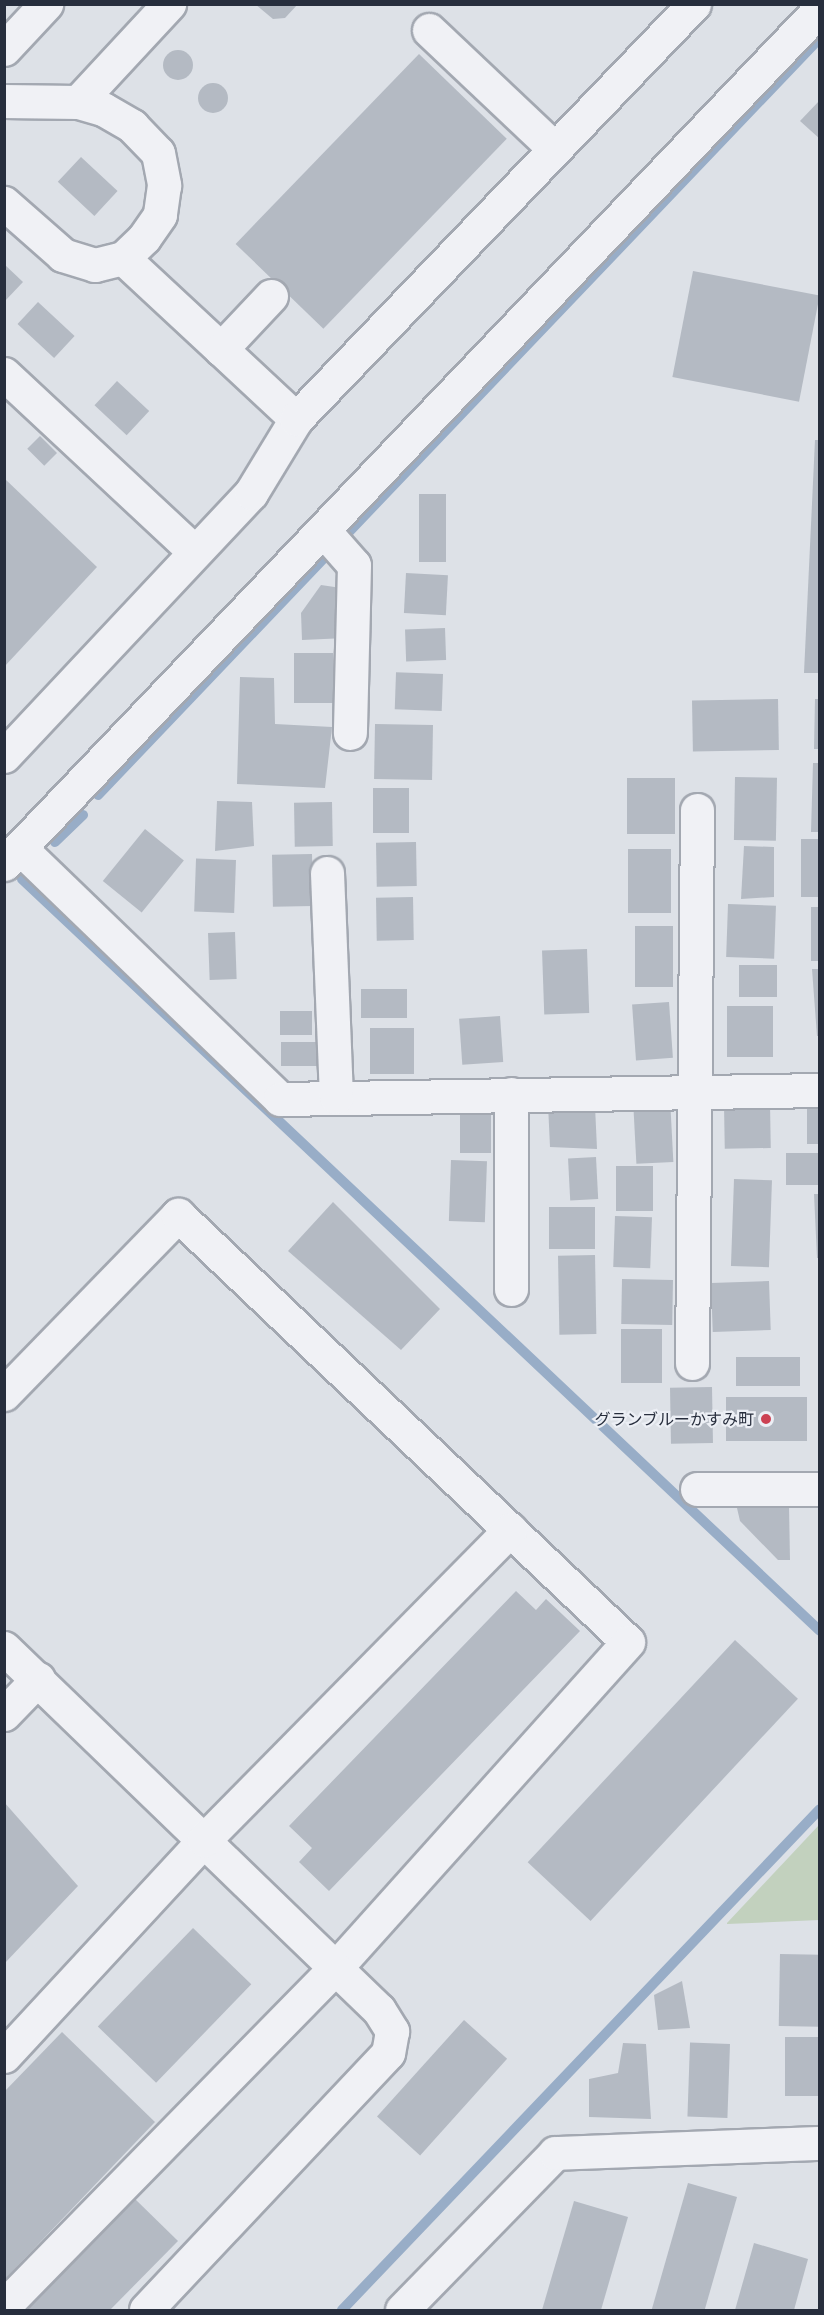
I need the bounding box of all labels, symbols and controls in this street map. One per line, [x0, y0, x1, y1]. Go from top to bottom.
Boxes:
place label: グランブルーかすみ町 [594, 1409, 754, 1429]
marker: グランブルーかすみ町 [759, 1412, 773, 1426]

